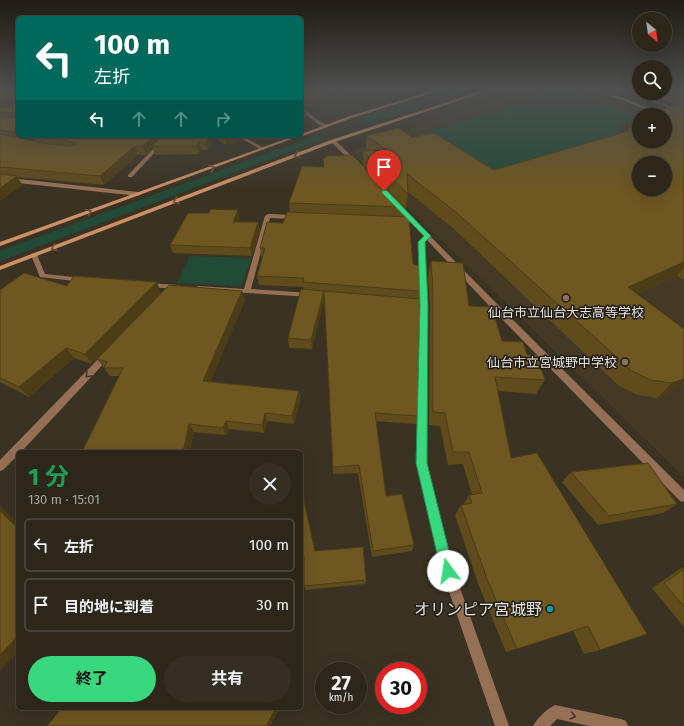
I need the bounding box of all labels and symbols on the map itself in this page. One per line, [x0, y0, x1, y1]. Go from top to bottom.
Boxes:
north arrow [632, 12, 672, 52]
one-way arrow [294, 150, 301, 158]
pin [367, 150, 401, 191]
one-way arrow [208, 164, 215, 172]
one-way arrow [172, 197, 179, 205]
one-way arrow [86, 208, 93, 217]
one-way arrow [51, 243, 58, 251]
marker: 仙台市立仙台大志高等学校 [561, 293, 571, 303]
place label: 仙台市立仙台大志高等学校 [488, 305, 644, 320]
place label: 仙台市立宮城野中学校 [487, 355, 617, 370]
marker: 仙台市立宮城野中学校 [620, 357, 630, 367]
one-way arrow [85, 370, 92, 378]
position arrow [427, 550, 469, 592]
place label: オリンピア宮城野 [414, 600, 542, 619]
marker: オリンピア宮城野 [545, 604, 555, 614]
speed limit sign: 30 [375, 662, 427, 714]
one-way arrow [570, 711, 576, 719]

